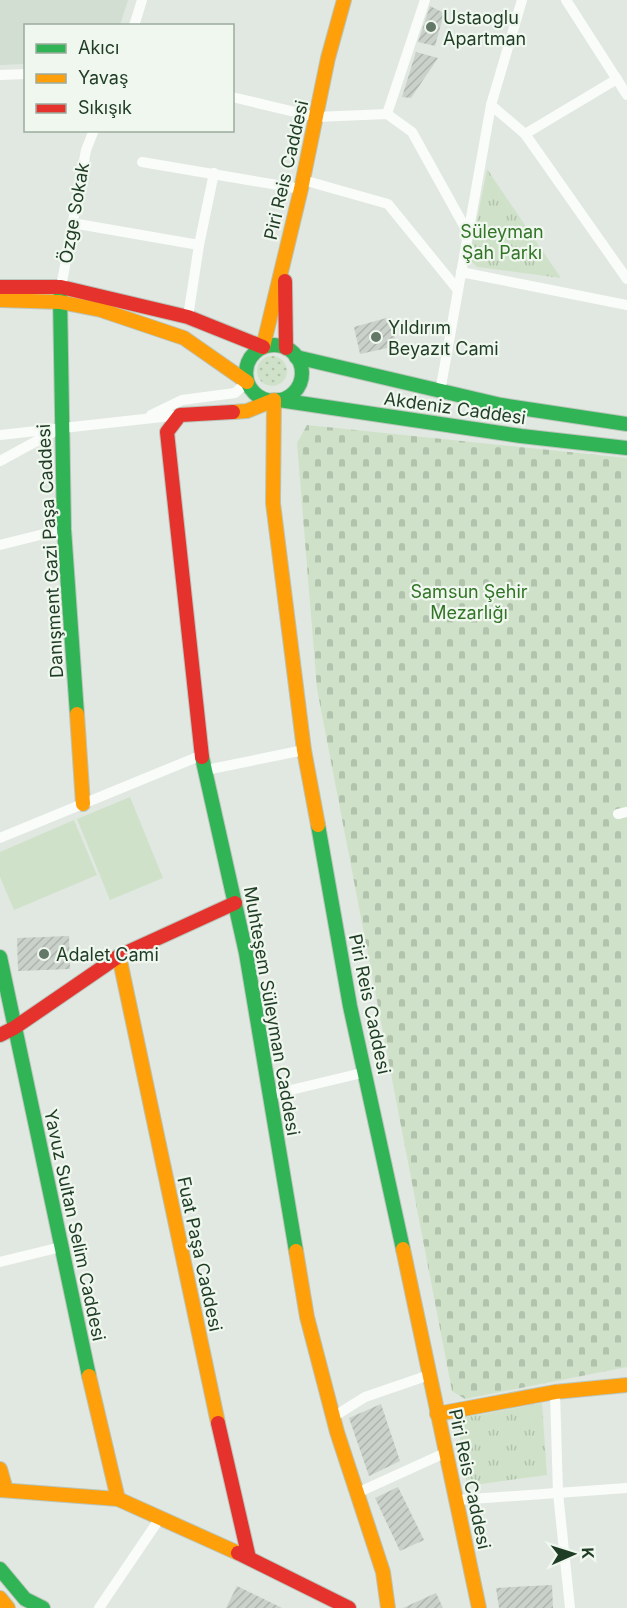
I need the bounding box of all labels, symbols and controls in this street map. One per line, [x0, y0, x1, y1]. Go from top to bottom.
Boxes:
place label: Ustaoglu Apartman [443, 7, 526, 49]
marker: Ustaoglu Apartman [424, 20, 438, 34]
legend [24, 24, 234, 132]
text: Akıcı [78, 37, 119, 58]
text: Yavaş [78, 67, 128, 88]
text: Sıkışık [78, 97, 132, 118]
street label: Piri Reis Caddesi [260, 98, 312, 242]
street label: Özge Sokak [54, 161, 93, 265]
park label: Süleyman Şah Parkı [460, 221, 544, 263]
place label: Yıldırım Beyazıt Cami [388, 317, 499, 359]
marker: Yıldırım Beyazıt Cami [369, 330, 383, 344]
street label: Akdeniz Caddesi [383, 388, 527, 428]
street label: Danışment Gazi Paşa Caddesi [33, 423, 67, 679]
park label: Samsun Şehir Mezarlığı [410, 581, 528, 623]
street label: Muhteşem Süleyman Caddesi [240, 885, 304, 1137]
street label: Piri Reis Caddesi [345, 932, 395, 1076]
place label: Adalet Cami [56, 944, 159, 965]
marker: Adalet Cami [37, 947, 51, 961]
street label: Yavuz Sultan Selim Caddesi [40, 1107, 110, 1343]
street label: Fuat Paşa Caddesi [173, 1175, 227, 1333]
street label: Piri Reis Caddesi [445, 1407, 495, 1551]
north arrow [543, 1524, 603, 1584]
text: K [578, 1547, 598, 1560]

